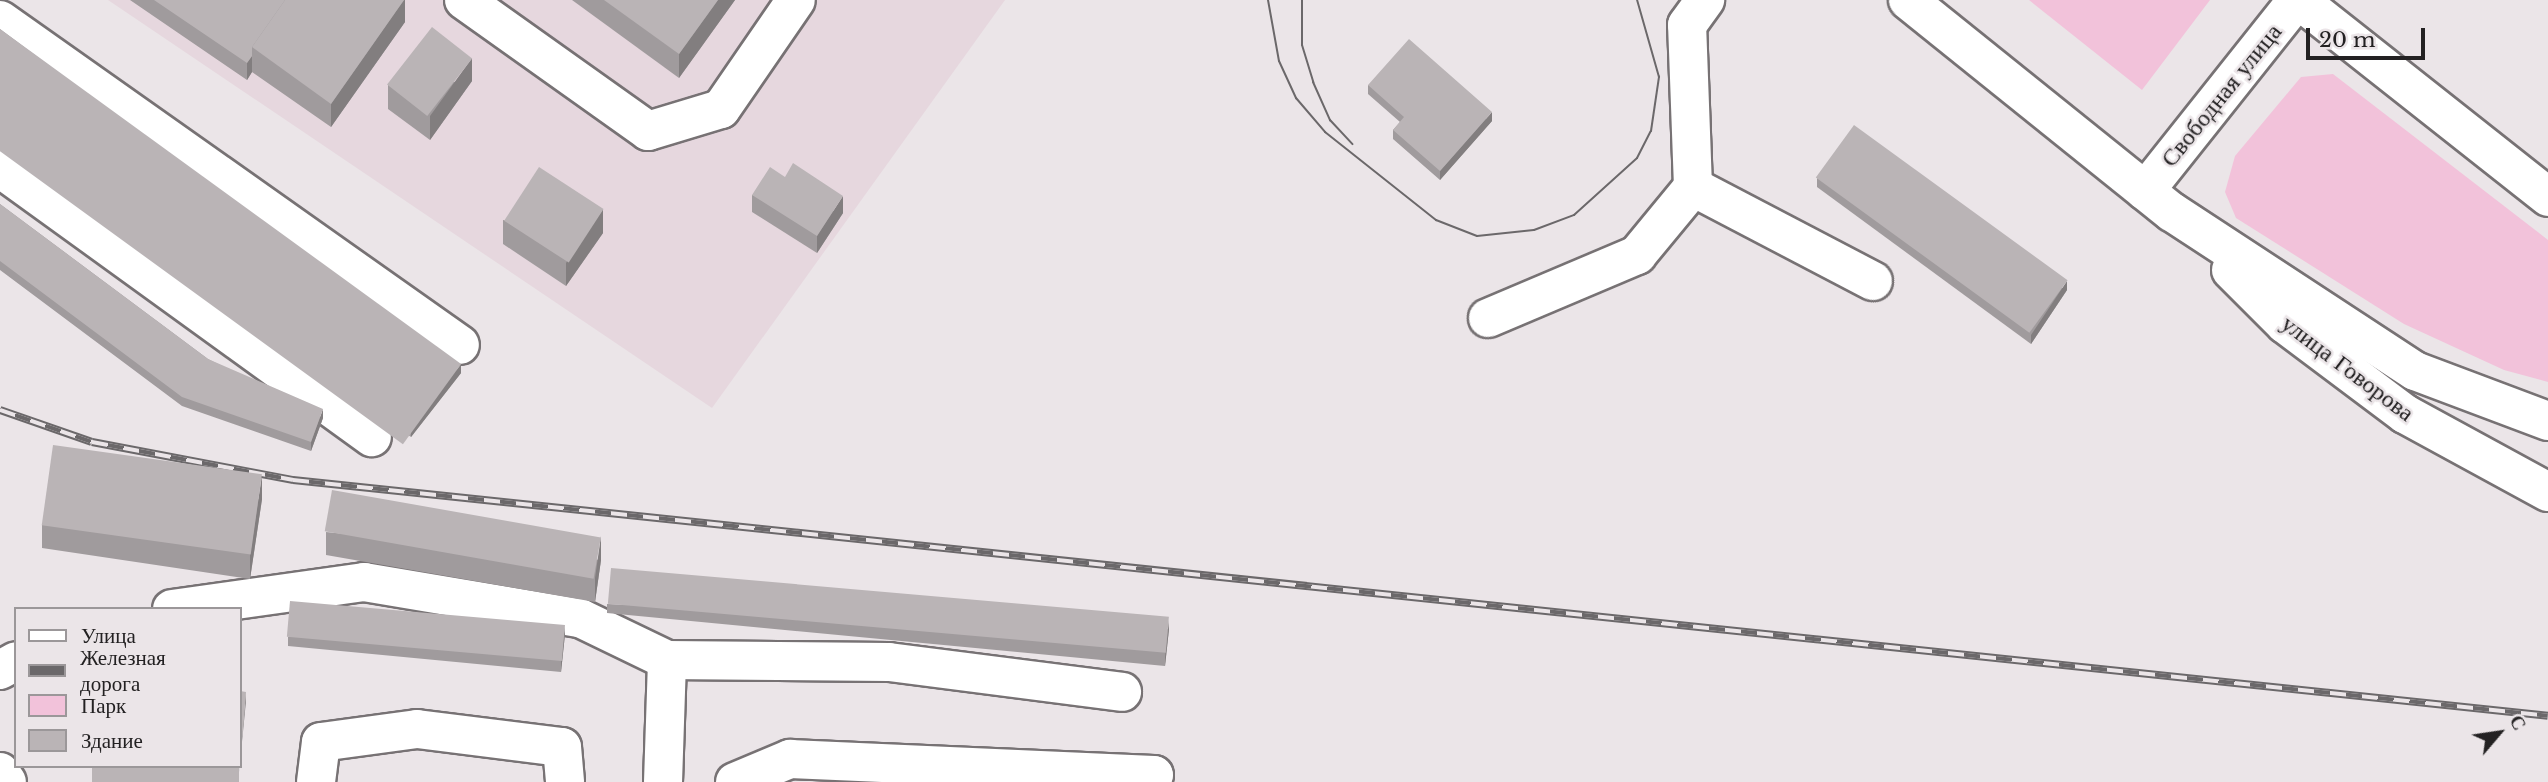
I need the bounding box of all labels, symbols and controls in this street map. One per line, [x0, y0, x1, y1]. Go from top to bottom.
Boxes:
scale bar [2310, 14, 2429, 58]
street label: Свободная улица [2155, 18, 2287, 172]
text: 20 m [2319, 27, 2376, 53]
street label: улица Говорова [2276, 309, 2420, 427]
legend [14, 607, 242, 768]
text: Улица [81, 623, 136, 649]
text: Железная дорога [80, 645, 166, 697]
text: Парк [81, 693, 126, 719]
north arrow [2464, 698, 2534, 768]
text: С [2504, 711, 2531, 734]
text: Здание [81, 728, 143, 754]

